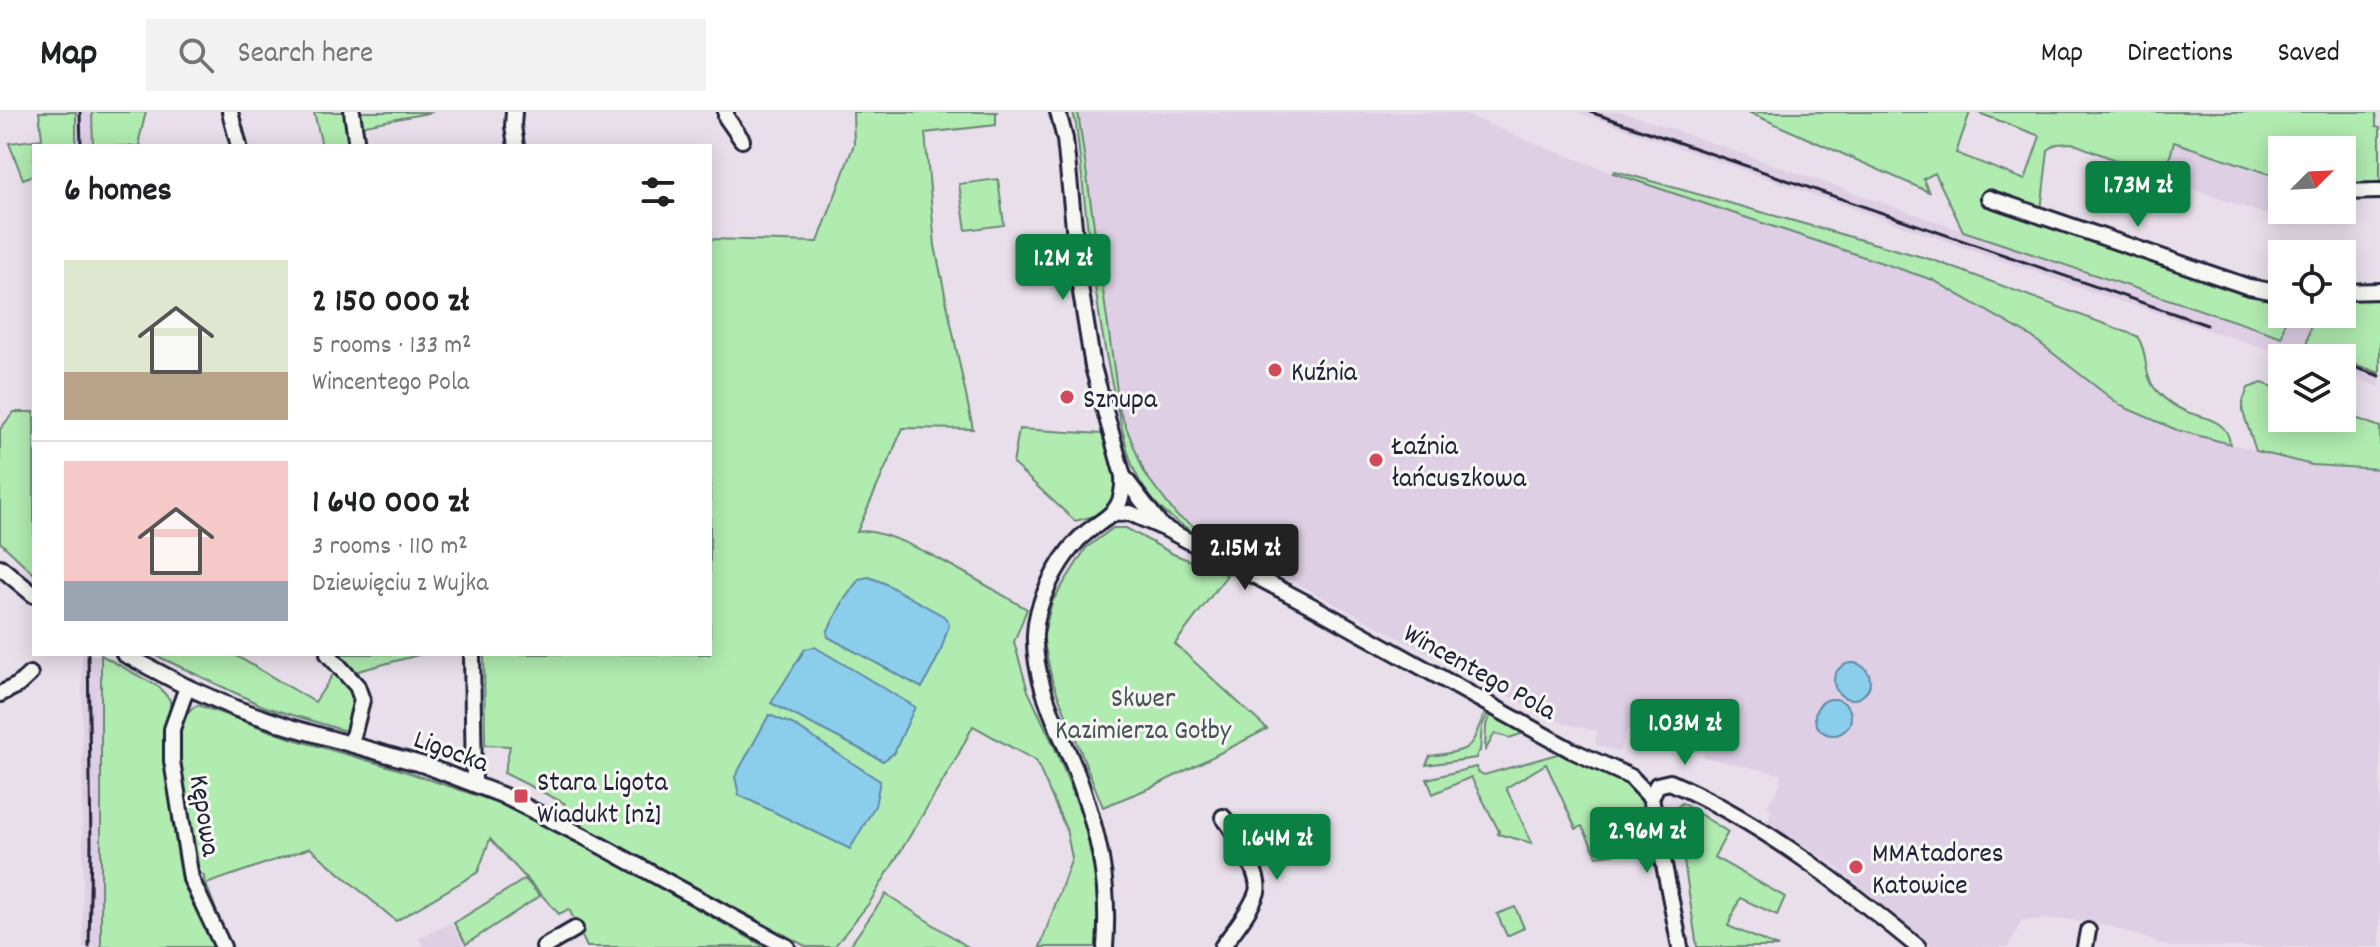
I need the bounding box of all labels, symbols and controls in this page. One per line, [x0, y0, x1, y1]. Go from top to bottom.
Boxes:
search box [146, 19, 706, 91]
text: Map [40, 28, 98, 83]
icon: search [174, 33, 218, 77]
text: Search here [238, 34, 373, 77]
text: Map [2041, 35, 2083, 75]
text: Directions [2127, 35, 2233, 75]
text: Saved [2277, 35, 2340, 75]
north arrow [2268, 136, 2356, 224]
map controls [2268, 136, 2356, 432]
pin: 1.73M zł [2055, 161, 2221, 229]
text: 6 homes [64, 168, 172, 217]
text: 1.73M zł [2103, 168, 2173, 205]
icon: filters [636, 170, 680, 214]
pin: 1.2M zł [989, 234, 1137, 302]
button: locate [2268, 240, 2356, 328]
text: 1.2M zł [1033, 241, 1093, 278]
text: 2 150 000 zł [312, 279, 469, 328]
icon: home [128, 292, 224, 388]
text: 5 rooms · 133 m² [312, 328, 472, 365]
button: layers [2268, 344, 2356, 432]
place label: Kuźnia [1291, 355, 1358, 395]
marker: Kuźnia [1266, 361, 1284, 379]
text: Wincentego Pola [312, 365, 469, 402]
place label: Sznupa [1083, 382, 1158, 422]
marker: Sznupa [1058, 388, 1076, 406]
place label: Łaźnia łańcuszkowa [1391, 429, 1527, 501]
marker: Łaźnia łańcuszkowa [1367, 451, 1385, 469]
text: 1 640 000 zł [312, 480, 469, 529]
icon: home [128, 493, 224, 589]
pin: 2.15M zł [1162, 524, 1328, 592]
text: 3 rooms · 110 m² [312, 529, 468, 566]
text: 2.15M zł [1209, 531, 1281, 568]
text: Dziewięciu z Wujka [312, 566, 488, 603]
street label: Wincentego Pola [1395, 616, 1563, 733]
park label: Skwer Kazimierza Gołby [1055, 681, 1232, 753]
pin: 1.03M zł [1602, 699, 1768, 767]
text: 1.03M zł [1648, 706, 1722, 743]
street label: Ligocka [407, 722, 494, 786]
place label: Stara Ligota Wiadukt [nż] [537, 765, 668, 837]
street label: Kępowa [176, 772, 228, 860]
marker: Stara Ligota Wiadukt [nż] [512, 787, 530, 805]
pin: 2.96M zł [1564, 807, 1730, 875]
pin: 1.64M zł [1194, 814, 1360, 882]
text: 2.96M zł [1608, 814, 1686, 851]
text: 1.64M zł [1241, 821, 1313, 858]
place label: MMAtadores Katowice [1872, 836, 2004, 908]
marker: MMAtadores Katowice [1847, 858, 1865, 876]

